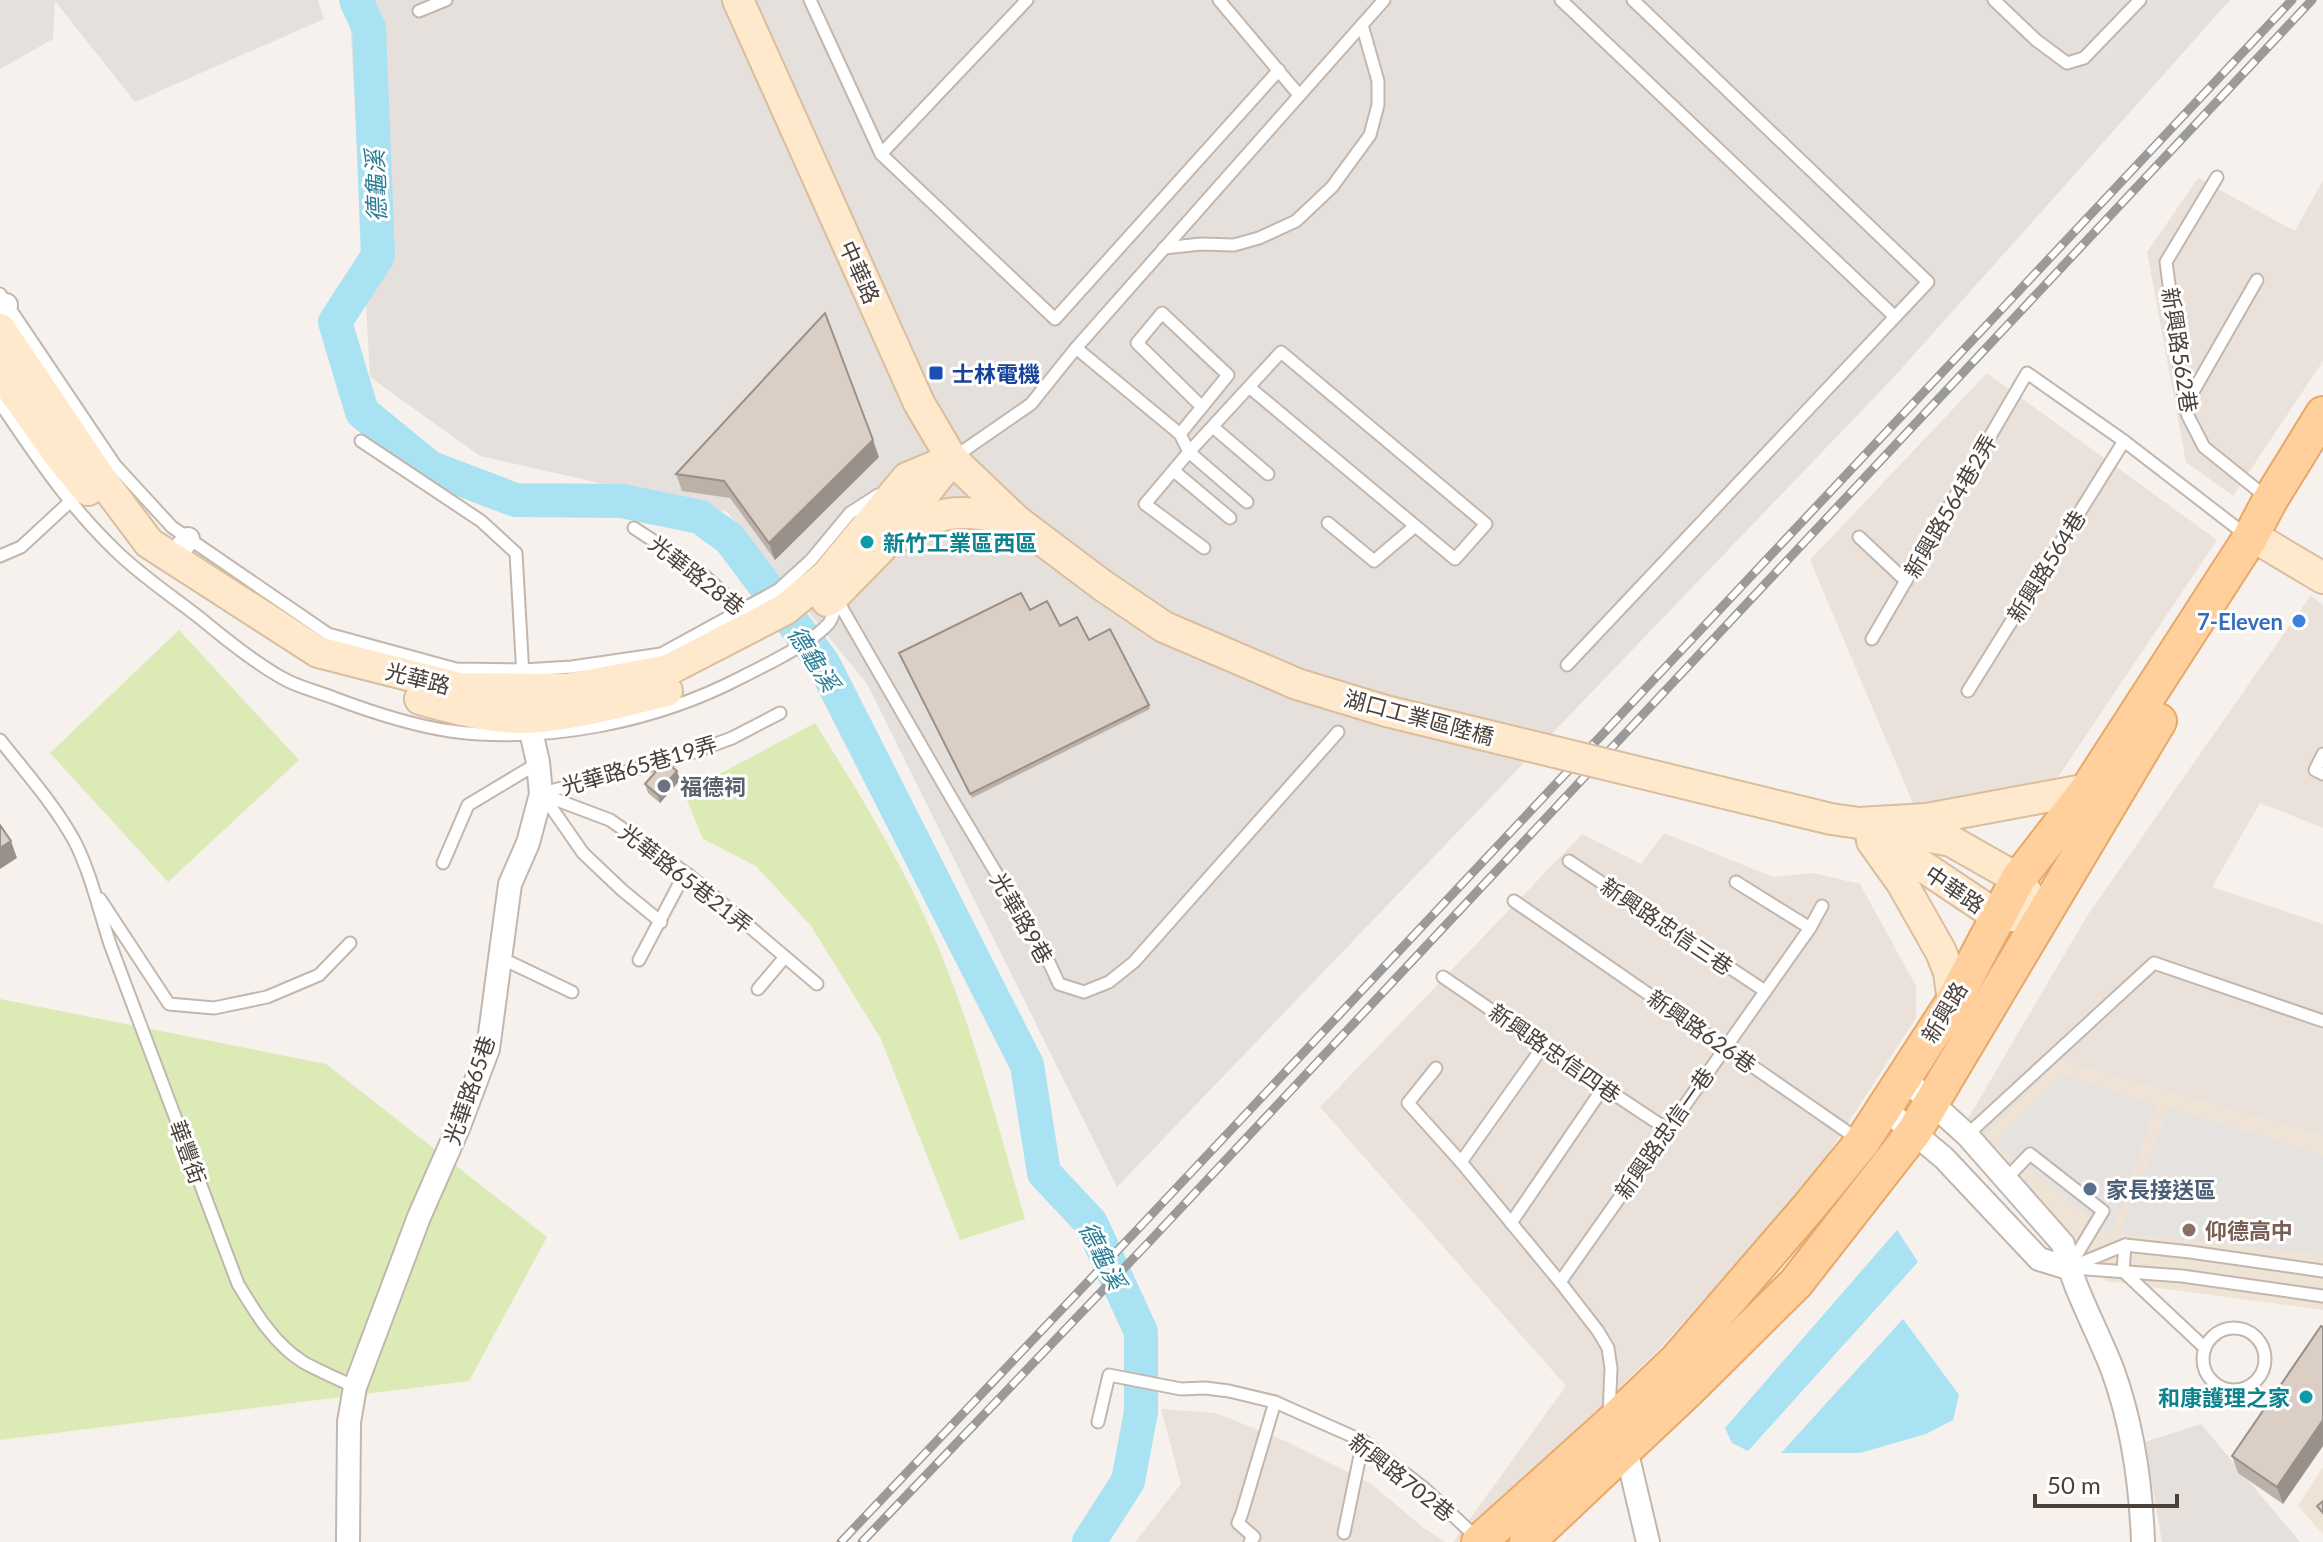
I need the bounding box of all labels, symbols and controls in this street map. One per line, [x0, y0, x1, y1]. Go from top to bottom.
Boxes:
water label: 德龜溪 [359, 147, 391, 222]
street label: 中華路 [834, 236, 886, 308]
street label: 新興路562巷 [2157, 286, 2203, 414]
place label: 士林電機 [952, 360, 1040, 387]
marker: 士林電機 [927, 364, 945, 382]
street label: 新興路564巷2弄 [1898, 430, 2002, 582]
street label: 新興路564巷 [2001, 505, 2091, 627]
street label: 光華路28巷 [644, 529, 750, 621]
place label: 新竹工業區西區 [883, 529, 1037, 556]
marker: 新竹工業區西區 [858, 533, 876, 551]
place label: 7-Eleven [2197, 608, 2283, 635]
marker: 7-Eleven [2290, 612, 2308, 630]
water label: 德龜溪 [782, 620, 847, 699]
street label: 光華路 [383, 657, 453, 699]
street label: 湖口工業區陸橋 [1341, 684, 1497, 750]
street label: 光華路65巷19弄 [558, 730, 720, 800]
place label: 福德祠 [680, 773, 746, 800]
marker: 福德祠 [655, 777, 673, 795]
street label: 光華路65巷21弄 [614, 818, 758, 938]
street label: 中華路 [1920, 859, 1990, 919]
street label: 光華路9巷 [985, 868, 1059, 968]
street label: 新興路忠信三巷 [1596, 872, 1738, 980]
street label: 新興路 [1915, 977, 1973, 1047]
street label: 新興路626巷 [1643, 984, 1761, 1078]
street label: 新興路忠信四巷 [1484, 998, 1626, 1108]
street label: 光華路65巷 [438, 1032, 500, 1148]
street label: 新興路忠信一巷 [1609, 1062, 1719, 1204]
street label: 華豐街 [164, 1116, 212, 1188]
place label: 家長接送區 [2106, 1176, 2216, 1203]
marker: 家長接送區 [2081, 1180, 2099, 1198]
water label: 德龜溪 [1074, 1216, 1134, 1296]
place label: 仰德高中 [2205, 1217, 2293, 1244]
marker: 仰德高中 [2180, 1221, 2198, 1239]
place label: 和康護理之家 [2158, 1384, 2290, 1411]
marker: 和康護理之家 [2297, 1388, 2315, 1406]
street label: 新興路702巷 [1344, 1427, 1460, 1527]
scale bar [2035, 1458, 2177, 1508]
text: 50 m [2047, 1470, 2101, 1499]

